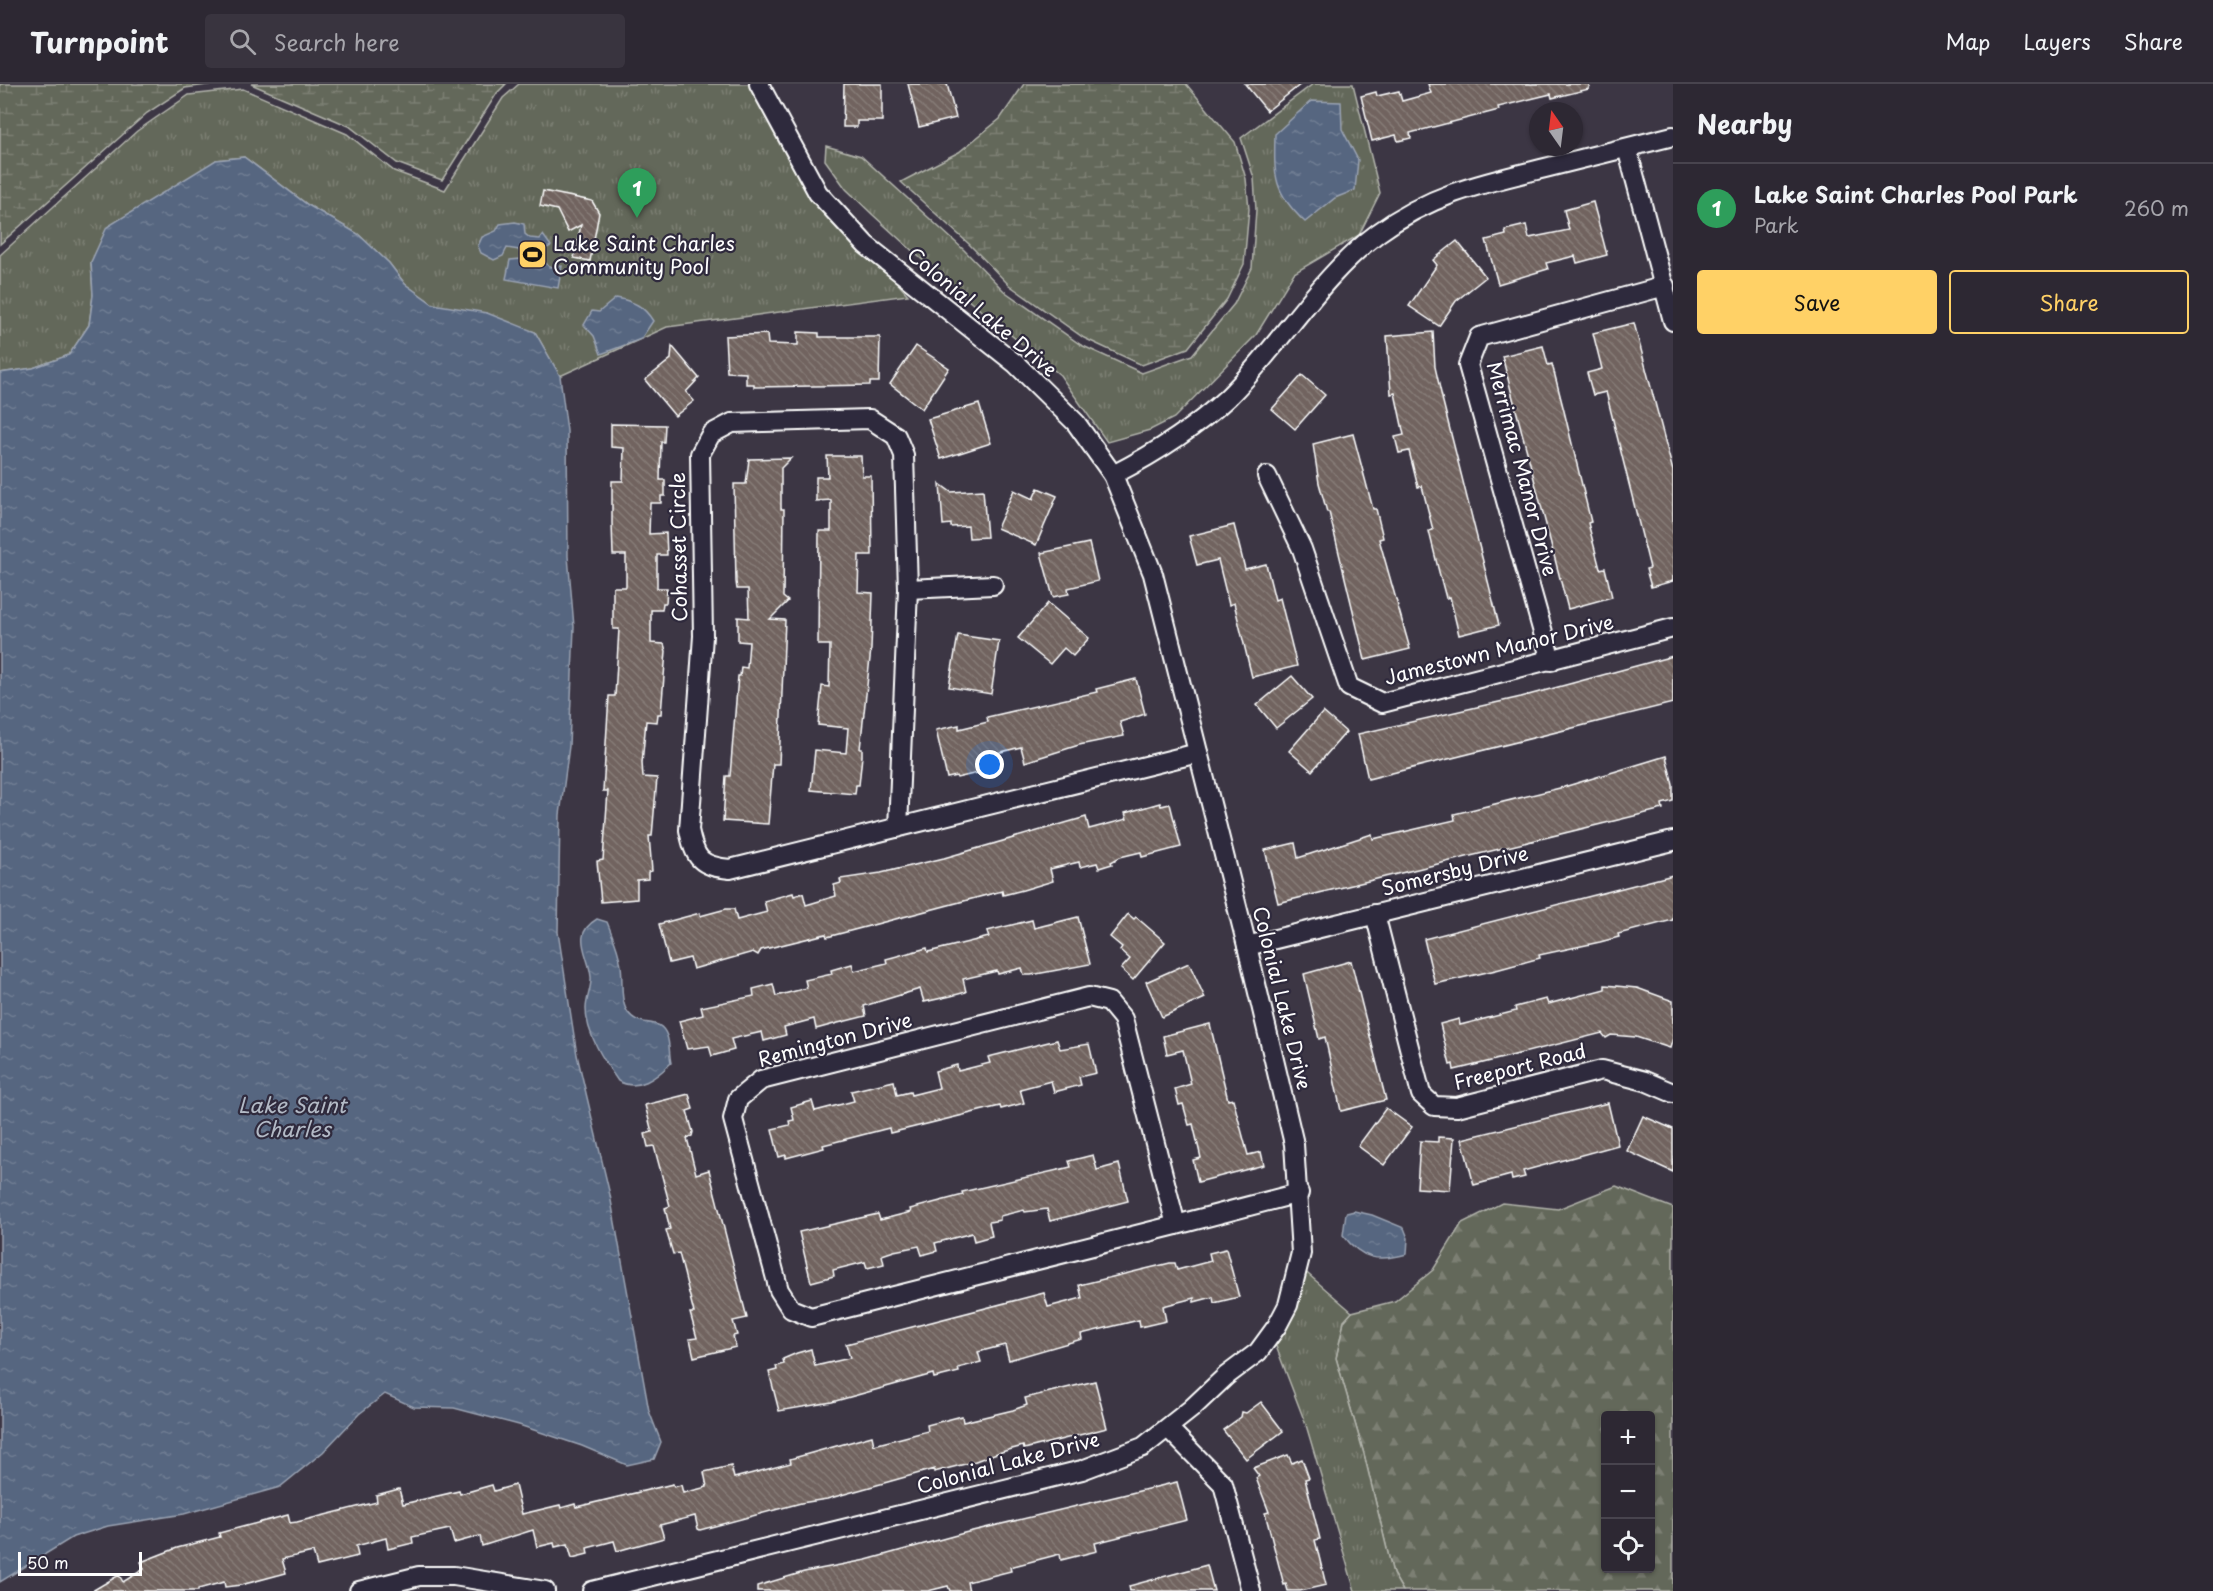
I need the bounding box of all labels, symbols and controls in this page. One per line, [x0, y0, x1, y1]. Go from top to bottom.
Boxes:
search box [205, 14, 625, 68]
text: Turnpoint [30, 20, 169, 63]
icon: search [226, 25, 259, 58]
text: Search here [274, 25, 400, 58]
text: Map [1946, 25, 1990, 57]
text: Layers [2023, 25, 2091, 57]
text: Share [2124, 25, 2183, 57]
north arrow [1529, 102, 1583, 156]
text: Nearby [1697, 104, 1792, 143]
pin: 1 [618, 168, 656, 218]
text: Lake Saint Charles Pool Park [1754, 177, 2078, 210]
text: 1 [1712, 193, 1721, 223]
text: 260 m [2124, 193, 2189, 223]
text: Park [1754, 210, 1799, 240]
place label: Lake Saint Charles Community Pool [553, 228, 735, 281]
sports icon: Lake Saint Charles Community Pool [516, 239, 548, 271]
street label: Colonial Lake Drive [901, 239, 1064, 383]
button: Save [1697, 270, 1937, 334]
button: Share [1949, 270, 2189, 334]
street label: Merrimac Manor Drive [1480, 358, 1566, 579]
street label: Cohasset Circle [662, 472, 694, 622]
street label: Jamestown Manor Drive [1381, 606, 1617, 692]
your location [975, 750, 1004, 779]
street label: Somersby Drive [1378, 837, 1531, 903]
street label: Colonial Lake Drive [1246, 903, 1320, 1093]
street label: Remington Drive [754, 1004, 915, 1074]
street label: Freeport Road [1450, 1035, 1589, 1097]
water label: Lake Saint Charles [238, 1088, 349, 1144]
map controls [1601, 1411, 1655, 1573]
button: + [1601, 1411, 1655, 1465]
street label: Colonial Lake Drive [913, 1423, 1103, 1501]
button: − [1601, 1465, 1655, 1519]
button: locate [1601, 1519, 1655, 1573]
scale bar [18, 1549, 142, 1576]
text: 50 m [27, 1550, 68, 1574]

